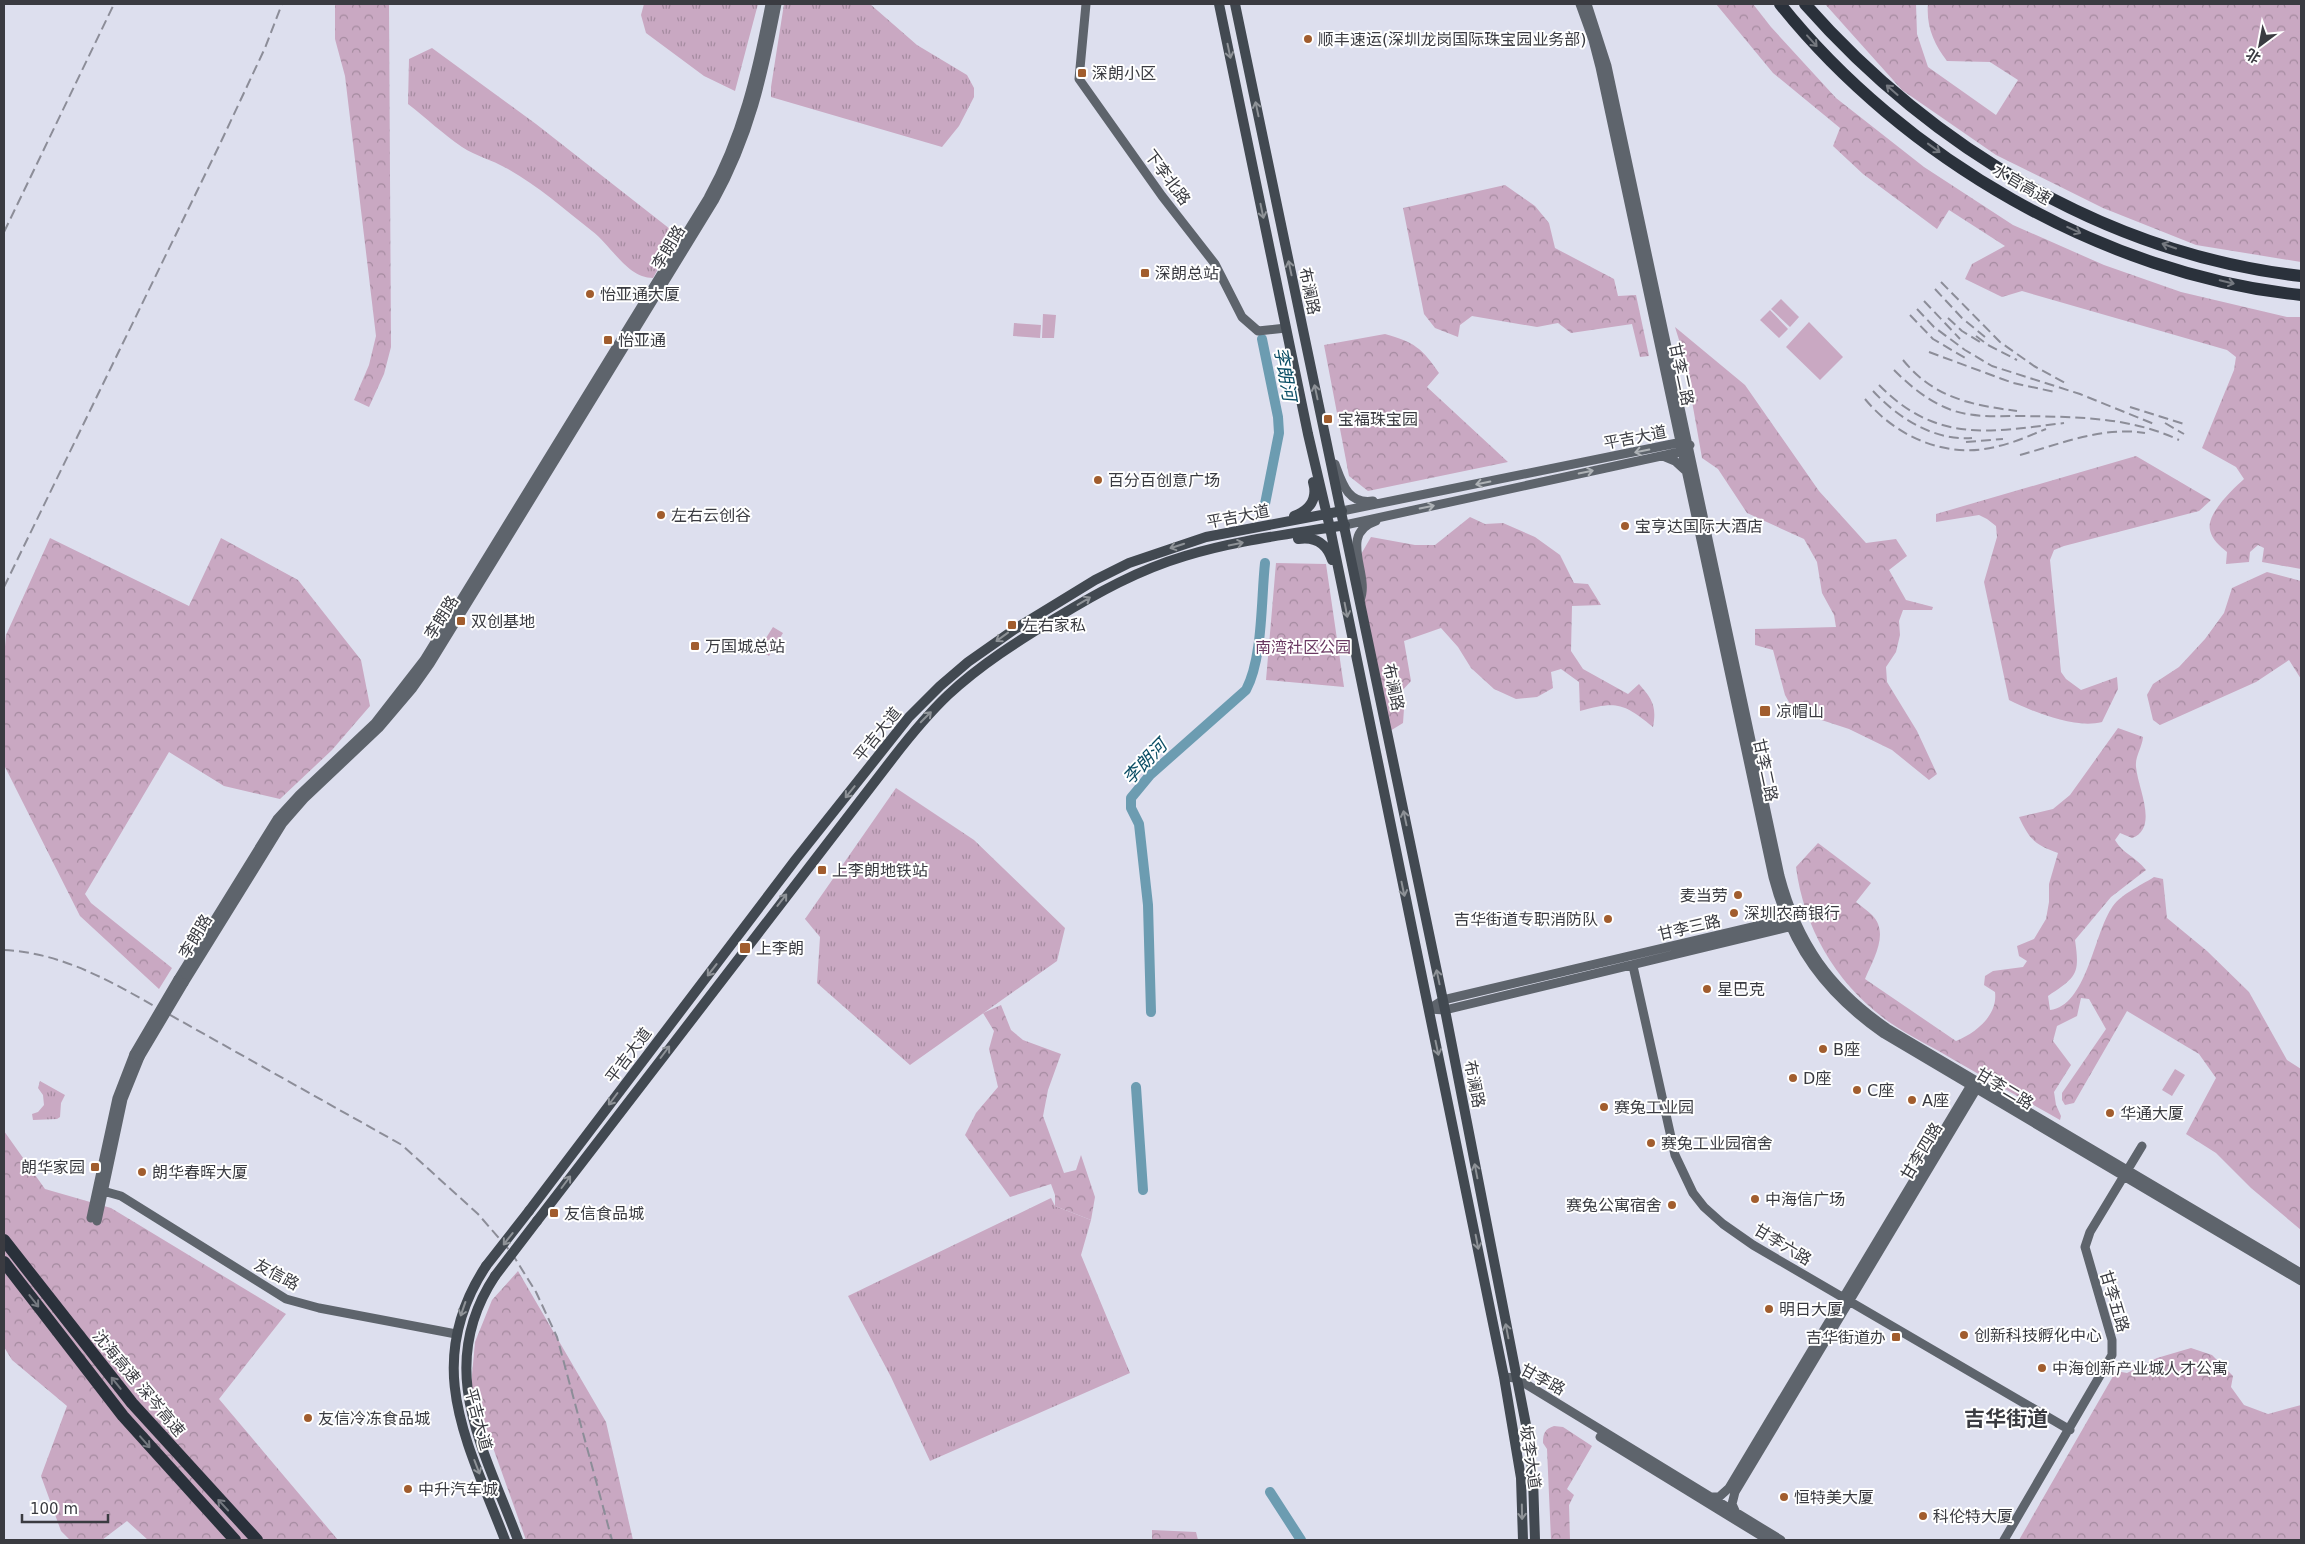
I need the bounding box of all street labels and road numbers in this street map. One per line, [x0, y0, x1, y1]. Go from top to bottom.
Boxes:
street label: 下李北路 [1141, 146, 1194, 209]
street label: 水官高速 [1989, 160, 2054, 209]
street label: 李朗路 [648, 222, 689, 273]
street label: 布澜路 [1295, 266, 1324, 317]
street label: 甘李二路 [1666, 341, 1697, 407]
street label: 平吉大道 [1602, 422, 1668, 453]
street label: 平吉大道 [1205, 501, 1271, 532]
street label: 李朗路 [421, 592, 462, 643]
street label: 布澜路 [1379, 662, 1408, 713]
street label: 平吉大道 [850, 703, 905, 765]
street label: 甘李二路 [1750, 737, 1781, 803]
street label: 李朗路 [175, 911, 216, 962]
street label: 甘李三路 [1656, 911, 1722, 944]
street label: 平吉大道 [602, 1024, 655, 1087]
street label: 布澜路 [1461, 1059, 1488, 1109]
street label: 甘李二路 [1972, 1064, 2037, 1113]
street label: 甘李四路 [1897, 1119, 1946, 1184]
street label: 甘李六路 [1750, 1220, 1815, 1269]
street label: 友信路 [251, 1255, 302, 1294]
street label: 甘李五路 [2096, 1268, 2133, 1335]
street label: 沈海高速 深岑高速 [89, 1326, 189, 1440]
street label: 甘李路 [1517, 1360, 1568, 1399]
street label: 平吉大道 [461, 1386, 496, 1453]
street label: 坂李大道 [1517, 1424, 1544, 1490]

